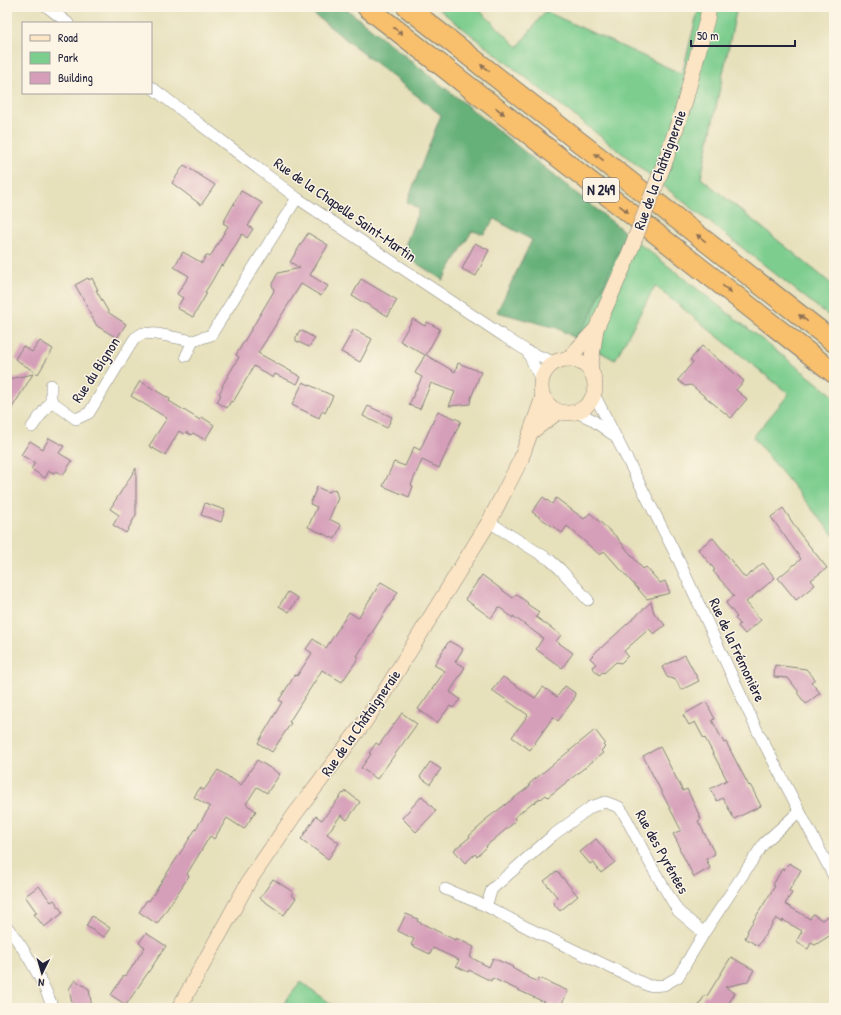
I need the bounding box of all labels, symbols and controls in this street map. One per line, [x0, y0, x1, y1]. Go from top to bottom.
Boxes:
legend [22, 22, 152, 94]
scale bar [691, 22, 795, 48]
one-way arrow [392, 27, 403, 35]
text: 50 m [697, 27, 718, 44]
text: Road [58, 29, 78, 46]
text: Park [58, 49, 78, 66]
one-way arrow [480, 64, 491, 73]
text: Building [58, 69, 93, 86]
one-way arrow [495, 107, 506, 116]
street label: Rue de la Châtaigneraie [628, 107, 691, 233]
street label: Rue de la Chapelle Saint-Martin [270, 152, 421, 267]
one-way arrow [593, 153, 604, 161]
road number: N 249 [583, 178, 619, 202]
one-way arrow [619, 205, 630, 213]
one-way arrow [695, 233, 706, 242]
one-way arrow [721, 285, 732, 293]
one-way arrow [798, 313, 809, 322]
street label: Rue du Bignon [66, 332, 125, 407]
street label: Rue de la Frémonière [704, 594, 771, 705]
street label: Rue de la Châtaigneraie [316, 665, 405, 780]
street label: Rue des Pyrénées [631, 806, 694, 898]
north arrow [22, 953, 62, 993]
text: N [37, 976, 45, 990]

